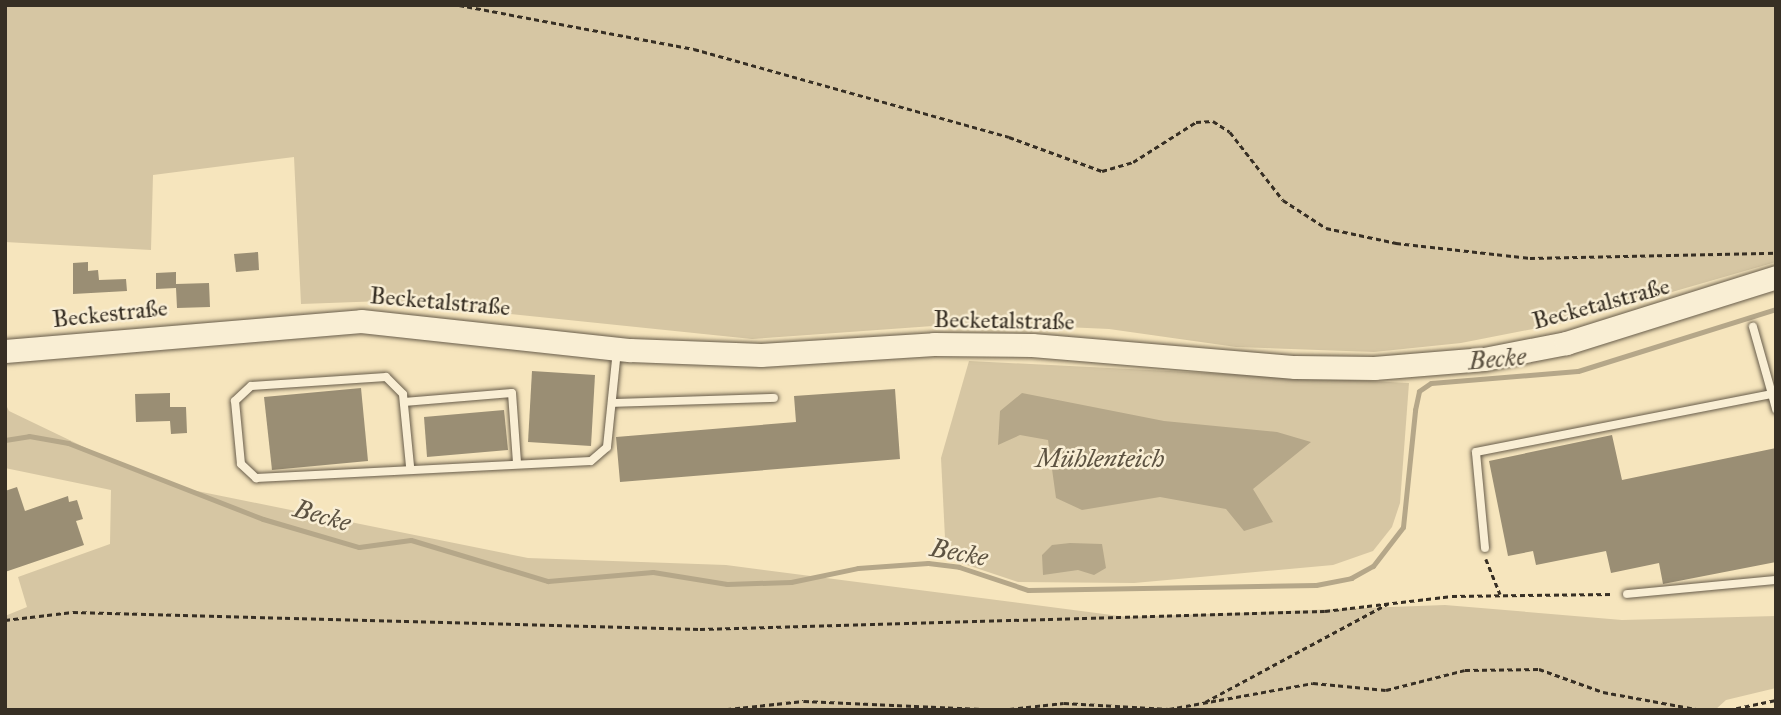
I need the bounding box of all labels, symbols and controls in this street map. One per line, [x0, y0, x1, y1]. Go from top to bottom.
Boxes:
street label: Becketalstraße [1529, 272, 1673, 336]
street label: Becketalstraße [369, 282, 511, 322]
street label: Beckestraße [51, 294, 169, 334]
street label: Becketalstraße [933, 305, 1075, 337]
water label: Becke [1467, 341, 1527, 377]
water label: Mühlenteich [1036, 443, 1164, 475]
water label: Becke [290, 493, 354, 539]
water label: Becke [928, 532, 990, 574]

